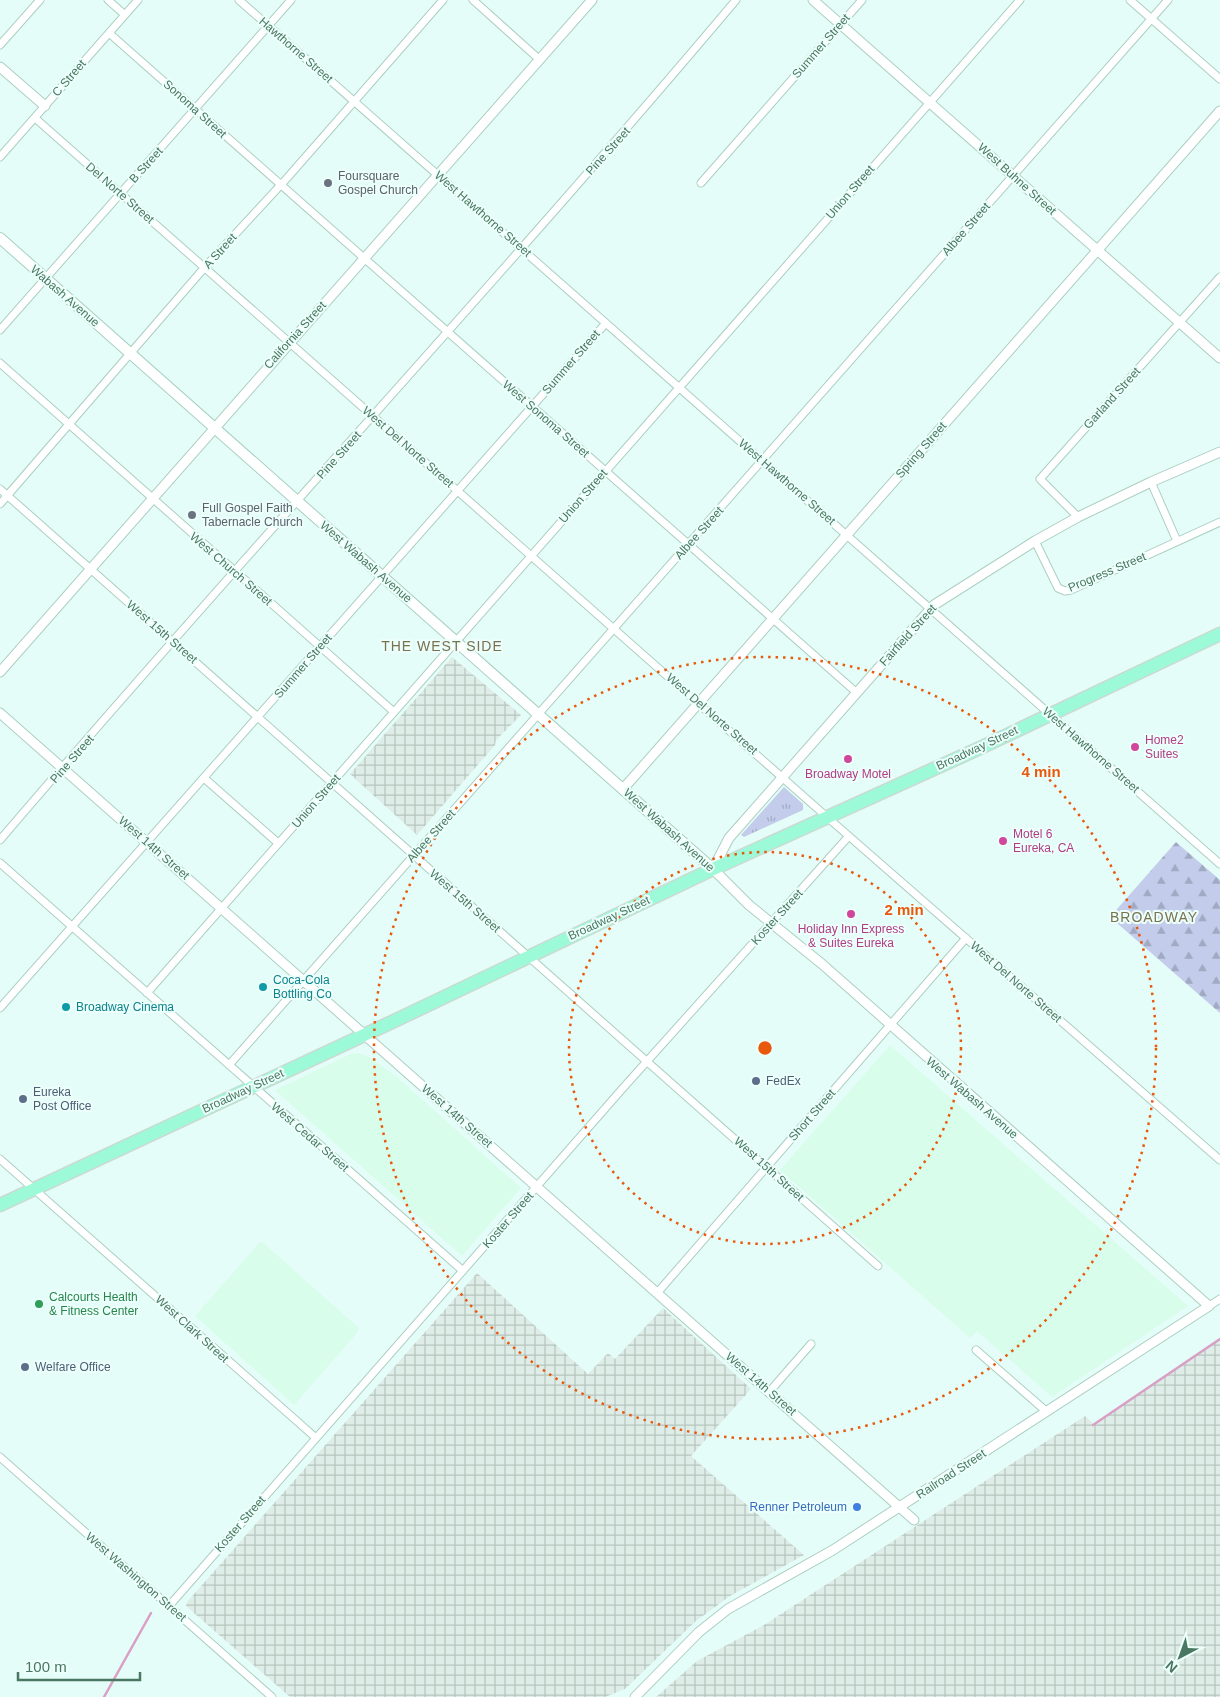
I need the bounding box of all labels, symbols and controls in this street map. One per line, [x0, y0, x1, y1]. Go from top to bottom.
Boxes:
street label: Summer Street [789, 10, 853, 81]
street label: Hawthorne Street [256, 14, 336, 86]
street label: C Street [49, 56, 89, 99]
street label: Sonoma Street [161, 77, 230, 141]
street label: Pine Street [583, 124, 634, 178]
street label: West Buhne Street [975, 140, 1060, 218]
street label: B Street [126, 144, 166, 186]
street label: Del Norte Street [83, 159, 158, 227]
street label: Union Street [823, 162, 878, 222]
street label: West Hawthorne Street [432, 168, 535, 260]
place label: Foursquare Gospel Church [338, 169, 418, 197]
marker: Foursquare Gospel Church [322, 177, 334, 189]
street label: Albee Street [939, 199, 993, 259]
street label: A Street [201, 230, 240, 272]
street label: Wabash Avenue [28, 262, 103, 330]
street label: California Street [261, 298, 329, 372]
street label: Summer Street [539, 326, 603, 397]
street label: Garland Street [1081, 364, 1144, 432]
street label: West Sonoma Street [500, 377, 593, 461]
street label: West Del Norte Street [359, 404, 457, 491]
street label: Spring Street [893, 418, 950, 481]
street label: Pine Street [314, 428, 365, 482]
street label: West Hawthorne Street [736, 436, 839, 528]
street label: Union Street [556, 466, 611, 526]
place label: Full Gospel Faith Tabernacle Church [202, 501, 303, 529]
street label: Albee Street [672, 503, 727, 562]
marker: Full Gospel Faith Tabernacle Church [186, 509, 198, 521]
street label: West Wabash Avenue [317, 518, 415, 606]
street label: West Church Street [187, 529, 276, 609]
street label: Progress Street [1066, 549, 1149, 595]
street label: West 15th Street [124, 597, 201, 667]
street label: Fairfield Street [877, 601, 940, 669]
street label: Summer Street [271, 630, 335, 701]
district label: THE WEST SIDE [381, 638, 503, 654]
street label: West Del Norte Street [663, 671, 761, 758]
street label: West Hawthorne Street [1040, 704, 1143, 796]
street label: Broadway Street [934, 723, 1021, 773]
street label: Pine Street [47, 732, 97, 786]
place label: Home2 Suites [1145, 733, 1184, 761]
marker: Home2 Suites [1129, 741, 1141, 753]
marker: Broadway Motel [842, 753, 854, 765]
text: 4 min [1021, 763, 1061, 780]
place label: Broadway Motel [805, 767, 891, 781]
street label: Union Street [289, 771, 344, 831]
street label: West Wabash Avenue [621, 786, 717, 875]
street label: Albee Street [404, 806, 459, 865]
street label: West 14th Street [116, 813, 193, 883]
place label: Motel 6 Eureka, CA [1013, 827, 1074, 855]
marker: Motel 6 Eureka, CA [997, 835, 1009, 847]
street label: West 15th Street [427, 866, 504, 936]
street label: Koster Street [748, 886, 806, 948]
street label: Broadway Street [566, 893, 653, 943]
text: 2 min [884, 901, 924, 918]
marker: Holiday Inn Express & Suites Eureka [845, 908, 857, 920]
district label: BROADWAY [1110, 909, 1198, 925]
place label: Holiday Inn Express & Suites Eureka [798, 922, 904, 950]
street label: West Del Norte Street [967, 939, 1065, 1026]
place label: Coca-Cola Bottling Co [273, 973, 332, 1001]
marker: Coca-Cola Bottling Co [257, 981, 269, 993]
place label: Broadway Cinema [76, 1000, 174, 1014]
marker: Broadway Cinema [60, 1001, 72, 1013]
centre of rings [756, 1039, 774, 1057]
street label: West Wabash Avenue [923, 1054, 1021, 1142]
street label: Broadway Street [200, 1066, 287, 1116]
place label: FedEx [766, 1074, 801, 1088]
marker: FedEx [750, 1075, 762, 1087]
street label: West 14th Street [419, 1081, 496, 1151]
place label: Eureka Post Office [33, 1085, 92, 1113]
street label: Short Street [786, 1086, 839, 1144]
marker: Eureka Post Office [17, 1093, 29, 1105]
street label: West Cedar Street [268, 1099, 352, 1175]
street label: West 15th Street [731, 1134, 807, 1204]
street label: Koster Street [480, 1188, 537, 1251]
place label: Calcourts Health & Fitness Center [49, 1290, 138, 1318]
street label: West Clark Street [152, 1292, 232, 1366]
marker: Calcourts Health & Fitness Center [33, 1298, 45, 1310]
street label: West 14th Street [723, 1349, 800, 1419]
place label: Welfare Office [35, 1360, 111, 1374]
marker: Welfare Office [19, 1361, 31, 1373]
street label: Railroad Street [914, 1446, 989, 1502]
street label: Koster Street [212, 1492, 269, 1555]
place label: Renner Petroleum [750, 1500, 847, 1514]
marker: Renner Petroleum [851, 1501, 863, 1513]
street label: West Washington Street [83, 1529, 190, 1625]
north arrow [1155, 1632, 1205, 1682]
scale bar [18, 1650, 140, 1682]
text: N [1162, 1657, 1181, 1676]
text: 100 m [25, 1658, 67, 1675]

